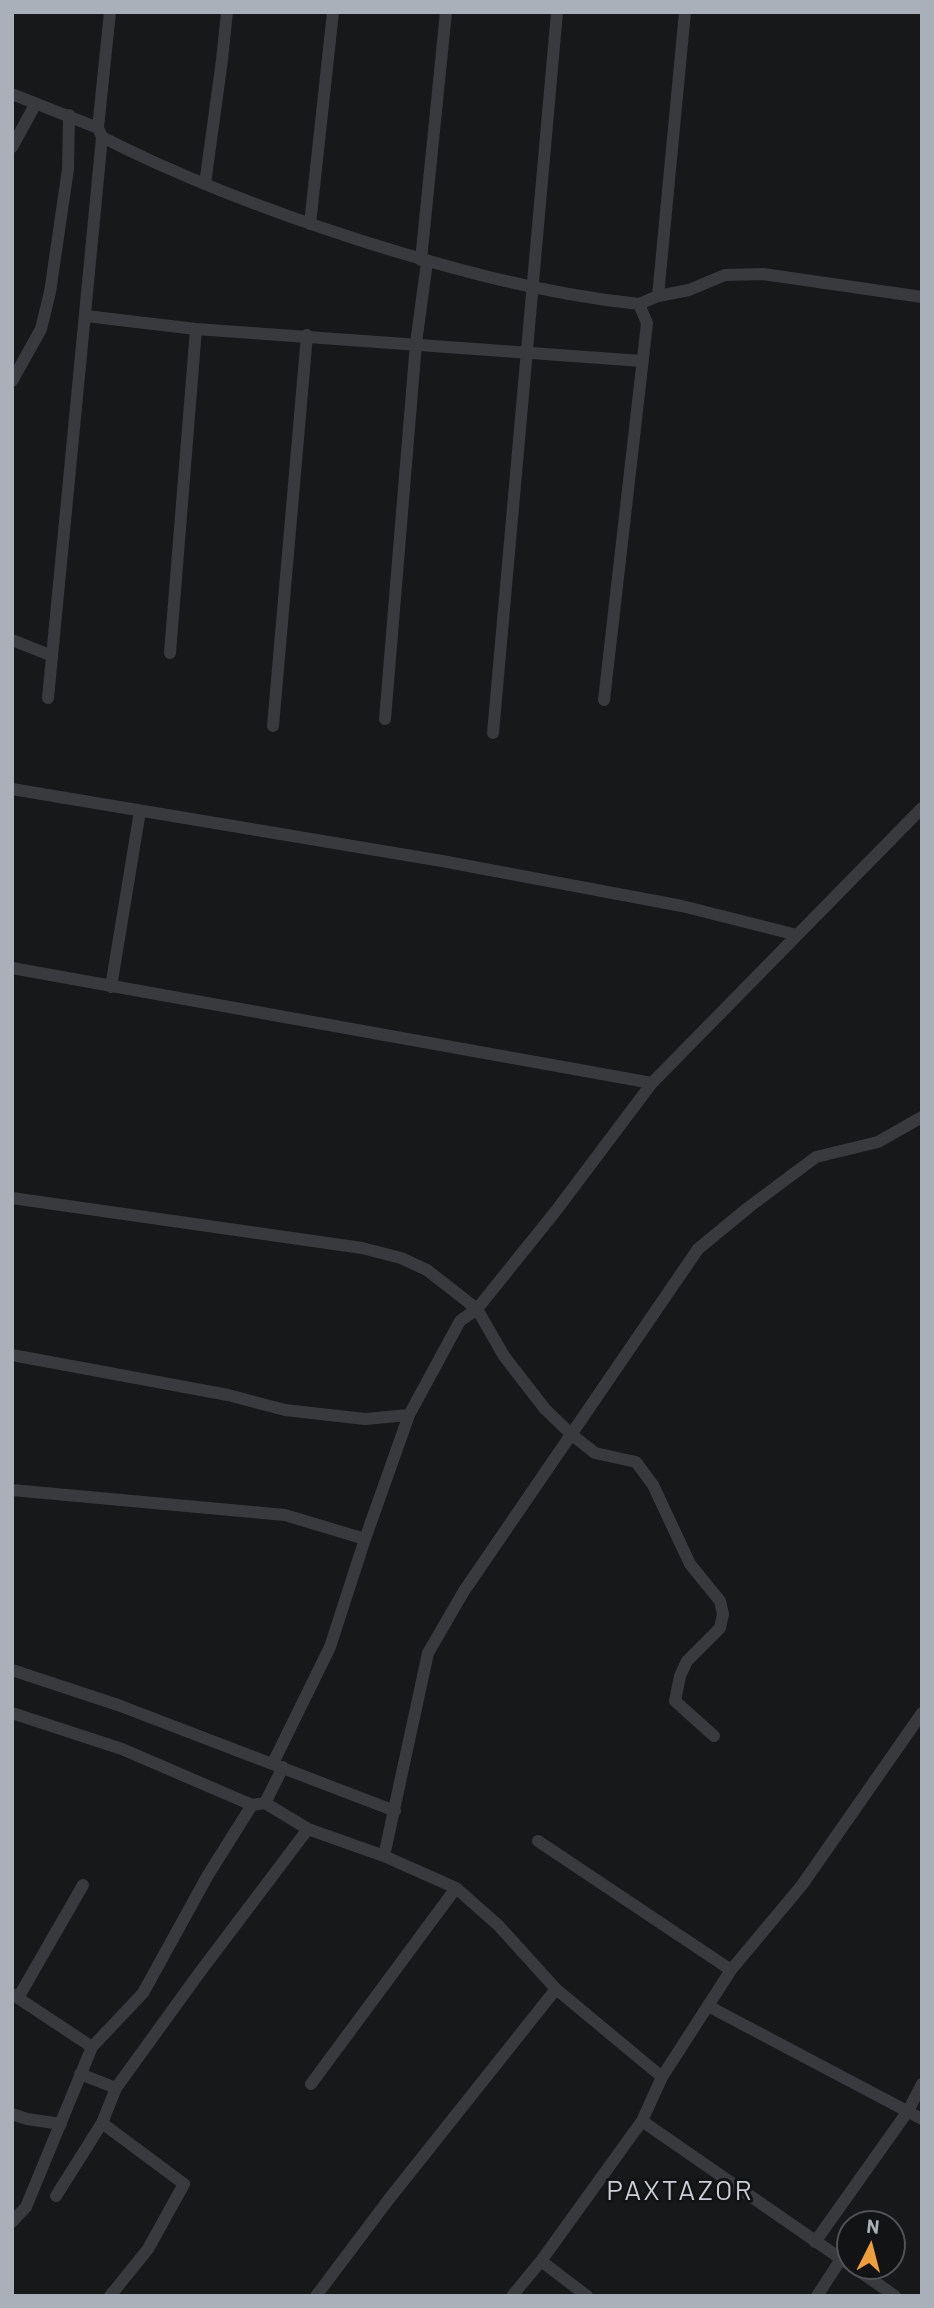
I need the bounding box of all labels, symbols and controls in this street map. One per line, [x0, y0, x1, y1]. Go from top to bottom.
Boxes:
district label: PAXTAZOR [607, 2174, 753, 2208]
north arrow [836, 2210, 906, 2280]
text: N [866, 2214, 881, 2238]

